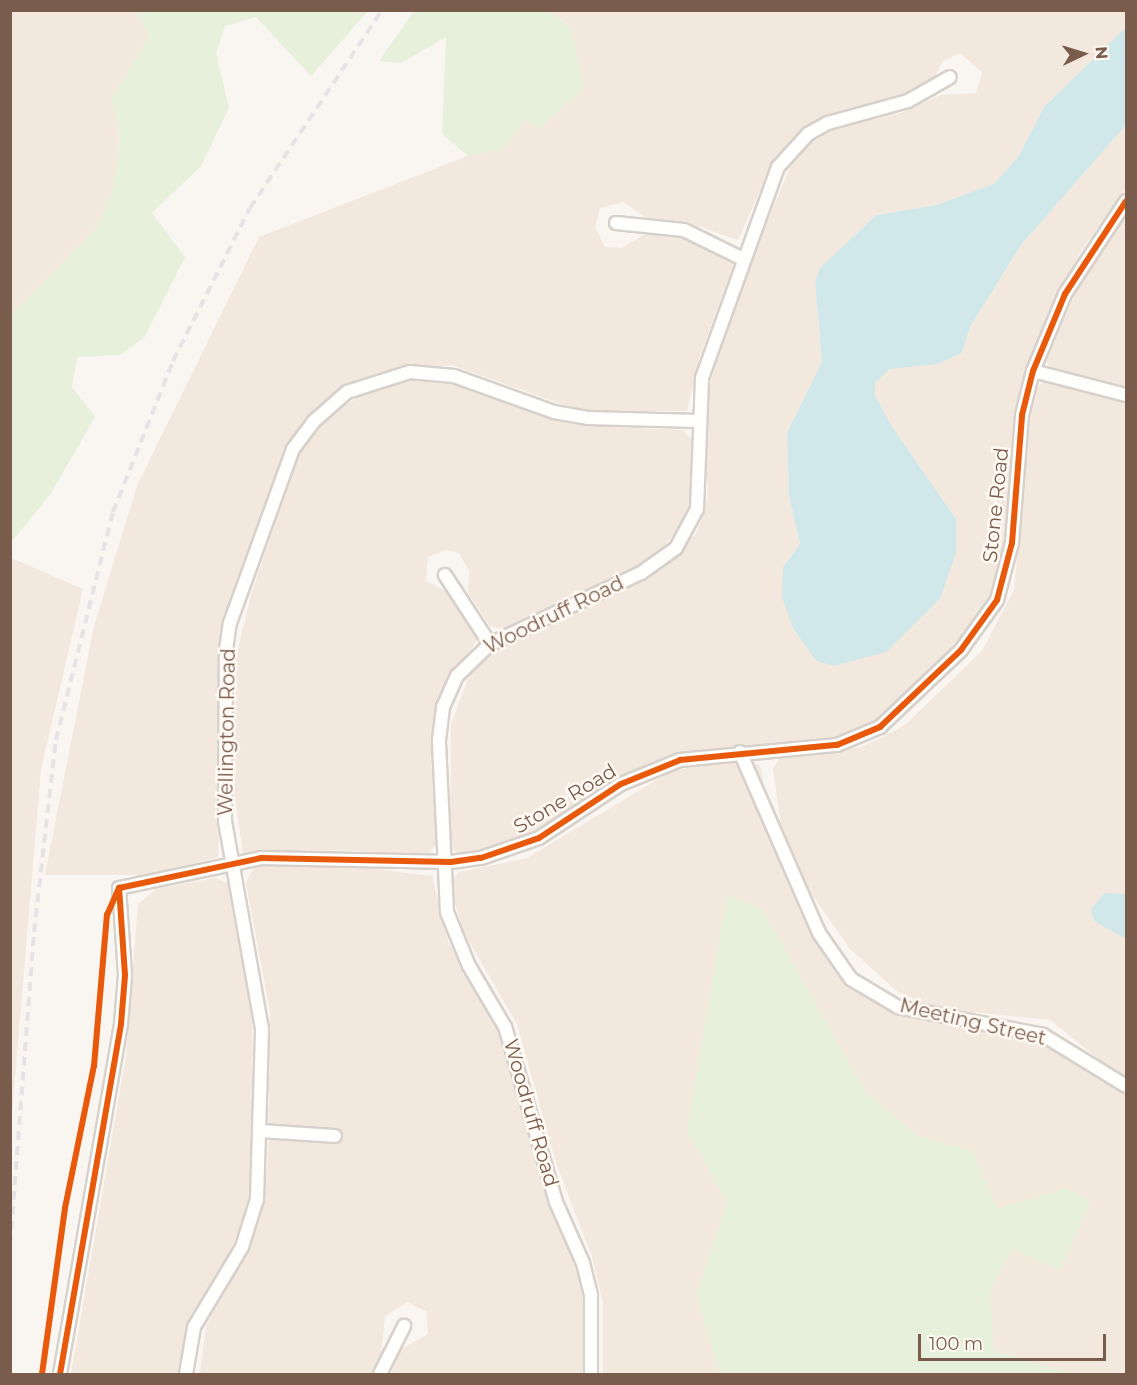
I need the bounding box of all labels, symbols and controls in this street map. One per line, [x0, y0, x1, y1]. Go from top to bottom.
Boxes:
north arrow [1053, 24, 1113, 84]
text: N [1092, 46, 1111, 60]
street label: Stone Road [978, 446, 1014, 564]
street label: Woodruff Road [480, 571, 628, 659]
street label: Wellington Road [214, 648, 240, 816]
street label: Stone Road [509, 759, 621, 839]
street label: Meeting Street [897, 993, 1049, 1051]
street label: Woodruff Road [498, 1036, 564, 1190]
scale bar [921, 1322, 1108, 1360]
text: 100 m [929, 1333, 983, 1355]

